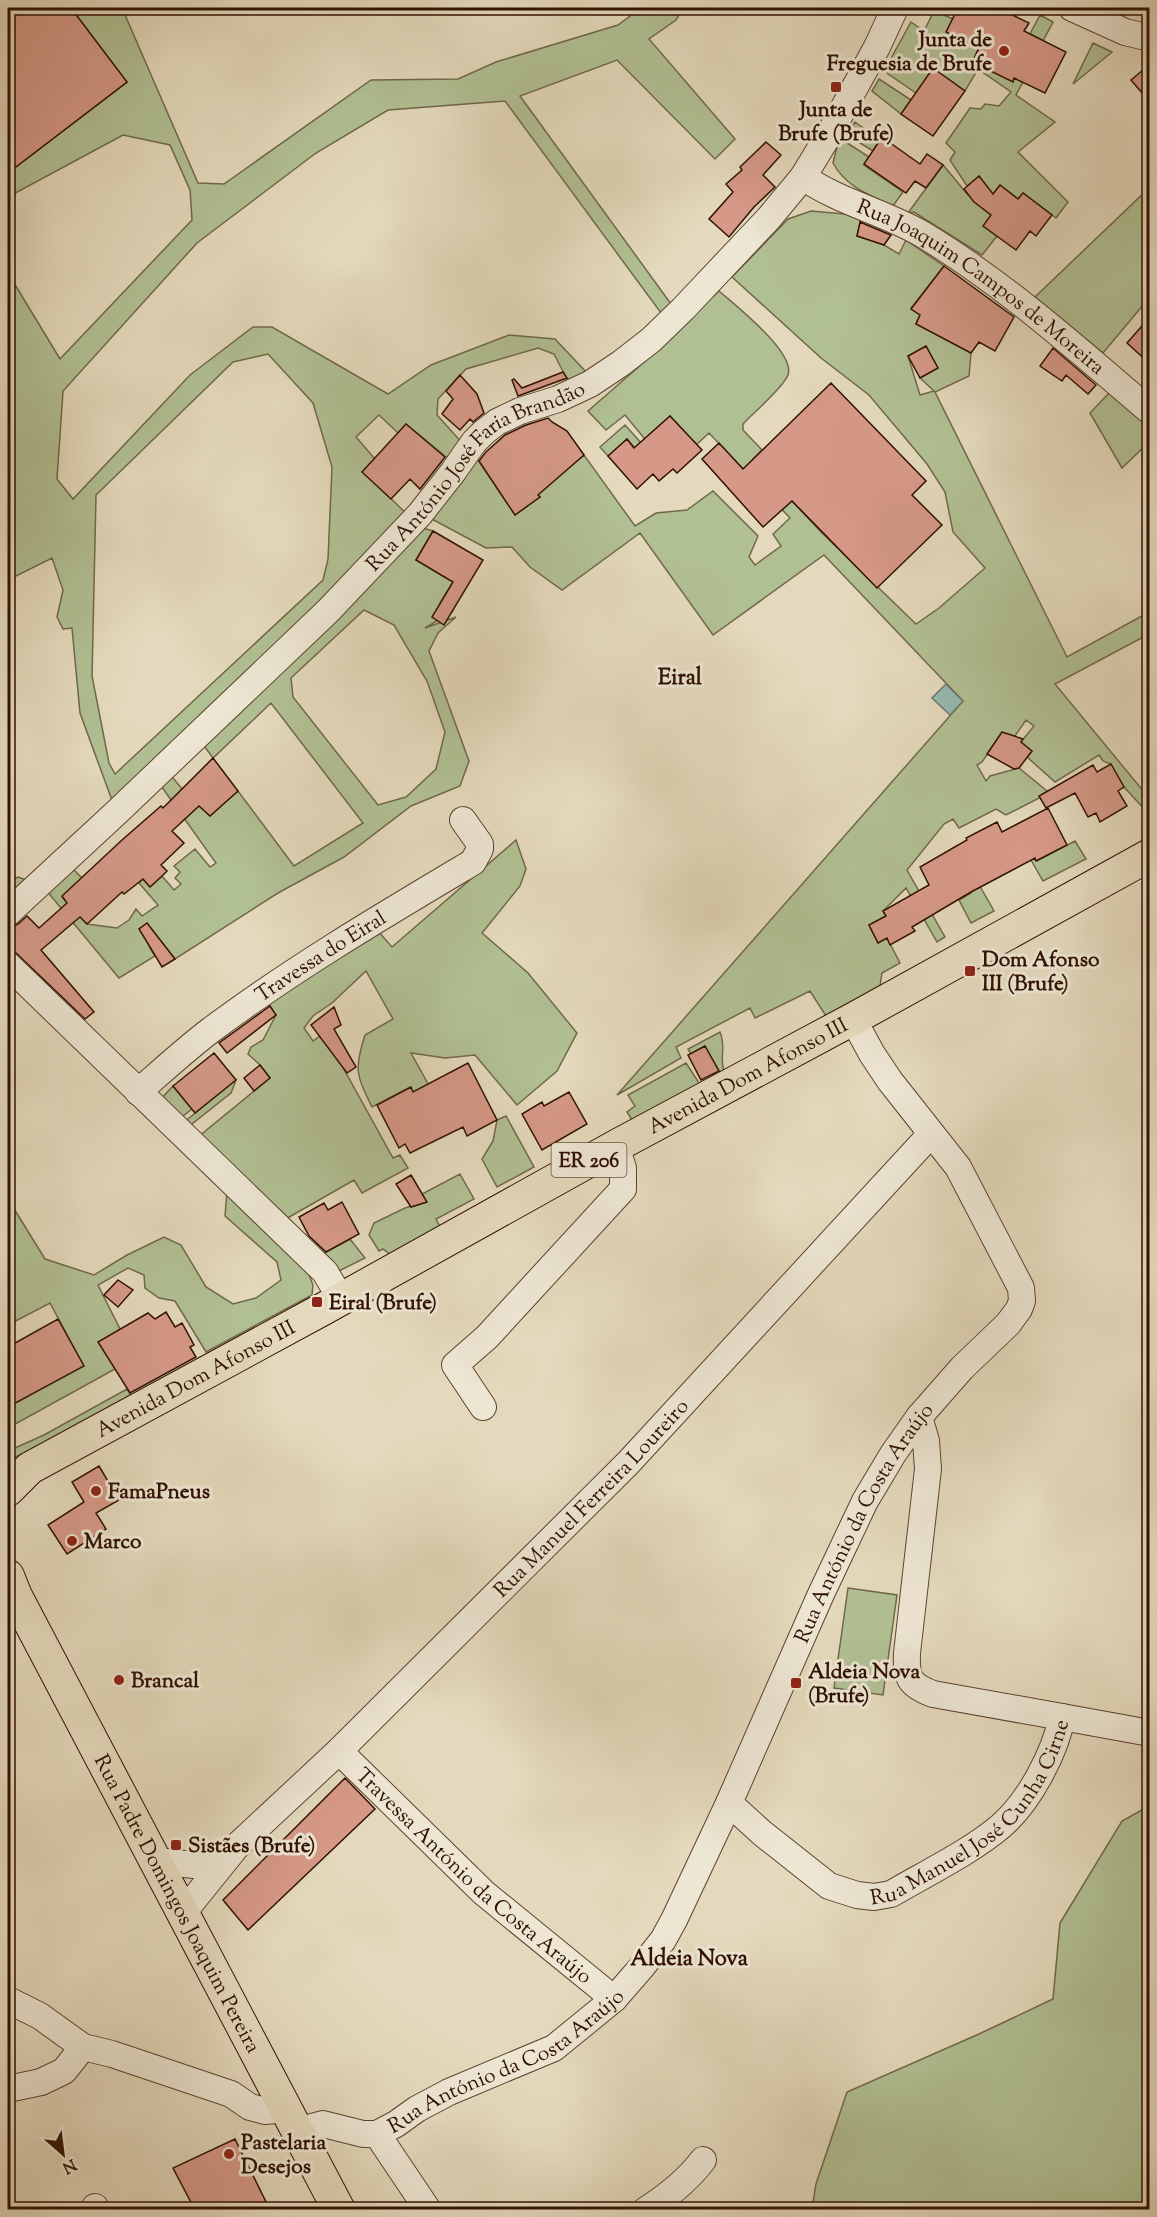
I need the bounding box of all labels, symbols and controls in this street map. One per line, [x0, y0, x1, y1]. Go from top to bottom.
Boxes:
place label: Junta de Freguesia de Brufe [827, 26, 992, 80]
marker: Junta de Freguesia de Brufe [997, 44, 1011, 58]
marker: Junta de Brufe (Brufe) [829, 80, 843, 94]
place label: Junta de Brufe (Brufe) [778, 96, 894, 150]
street label: Rua Joaquim Campos de Moreira [852, 193, 1111, 383]
street label: Rua António José Faria Brandão [360, 375, 591, 579]
district label: Eiral [658, 663, 703, 695]
street label: Travessa do Eiral [250, 904, 393, 1011]
place label: Dom Afonso III (Brufe) [982, 946, 1100, 1000]
marker: Dom Afonso III (Brufe) [963, 964, 977, 978]
street label: Avenida Dom Afonso III [643, 1011, 854, 1143]
road number: ER 206 [552, 1143, 626, 1177]
place label: Eiral (Brufe) [329, 1289, 437, 1319]
marker: Eiral (Brufe) [310, 1295, 324, 1309]
street label: Avenida Dom Afonso III [91, 1314, 301, 1447]
street label: Rua Manuel Ferreira Loureiro [488, 1393, 697, 1605]
street label: Rua António da Costa Araújo [788, 1397, 942, 1649]
place label: FamaPneus [108, 1478, 210, 1508]
marker: FamaPneus [89, 1484, 103, 1498]
place label: Marco [84, 1528, 142, 1558]
marker: Marco [65, 1534, 79, 1548]
place label: Aldeia Nova (Brufe) [808, 1658, 921, 1712]
place label: Brancal [131, 1667, 199, 1697]
marker: Brancal [112, 1673, 126, 1687]
marker: Aldeia Nova (Brufe) [789, 1676, 803, 1690]
street label: Rua Manuel José Cunha Cirne [868, 1717, 1078, 1914]
street label: Rua Padre Domingos Joaquim Pereira [85, 1750, 267, 2059]
street label: Travessa António da Costa Araújo [348, 1762, 598, 1992]
place label: Sistães (Brufe) [188, 1832, 315, 1862]
marker: Sistães (Brufe) [169, 1838, 183, 1852]
district label: Aldeia Nova [630, 1944, 749, 1976]
street label: Rua António da Costa Araújo [383, 1984, 633, 2143]
north arrow [33, 2124, 93, 2184]
place label: Pastelaria Desejos [241, 2129, 326, 2183]
marker: Pastelaria Desejos [222, 2147, 236, 2161]
text: N [58, 2152, 80, 2178]

